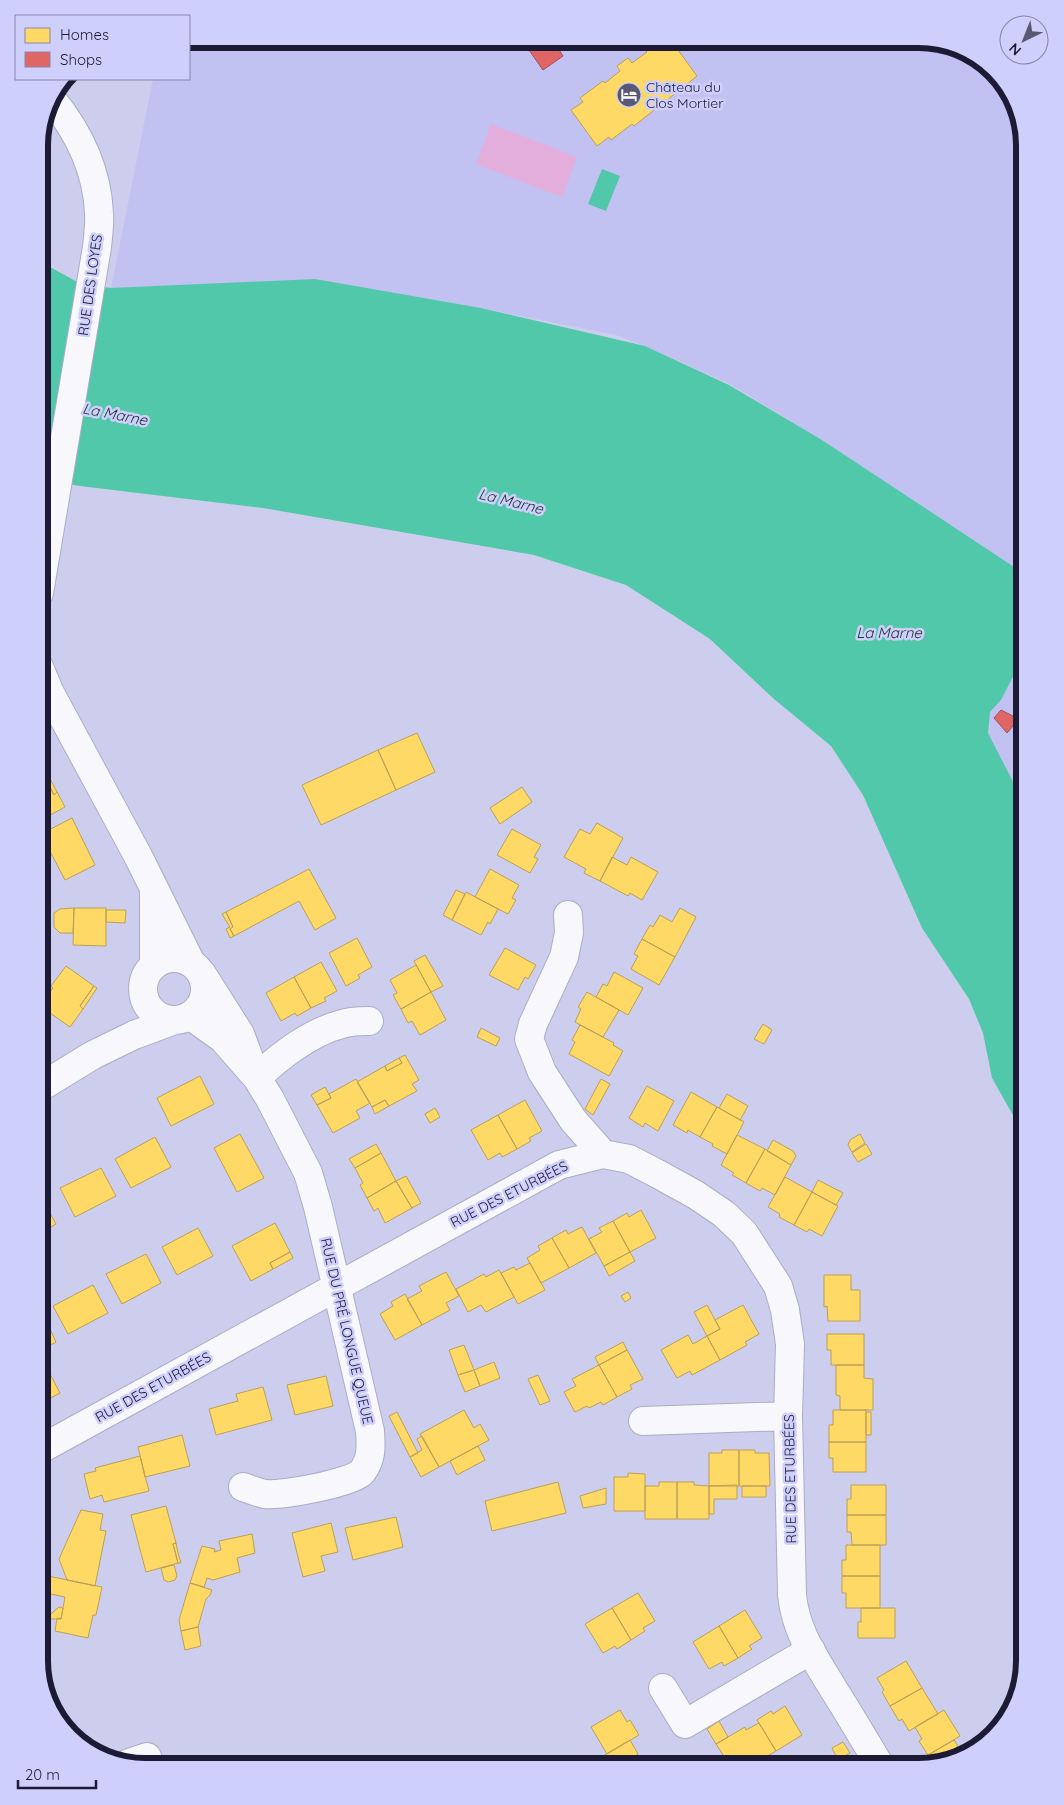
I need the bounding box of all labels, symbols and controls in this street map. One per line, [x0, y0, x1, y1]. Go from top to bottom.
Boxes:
legend [15, 15, 190, 80]
north arrow [999, 15, 1049, 65]
text: Homes [60, 25, 109, 44]
text: N [1005, 39, 1025, 60]
text: Shops [60, 50, 102, 69]
place label: Château du Clos Mortier [646, 78, 724, 112]
hotel icon: Château du Clos Mortier [616, 82, 642, 108]
street label: RUE DES LOYES [74, 233, 106, 337]
water label: La Marne [81, 398, 150, 430]
water label: La Marne [477, 484, 546, 518]
water label: La Marne [856, 623, 922, 642]
street label: RUE DES ETURBÉES [447, 1157, 571, 1231]
street label: RUE DU PRÉ LONGUE QUEUE [317, 1236, 377, 1426]
street label: RUE DES ETURBÉES [92, 1348, 214, 1426]
street label: RUE DES ETURBÉES [780, 1414, 800, 1544]
scale bar [18, 1758, 95, 1790]
text: 20 m [25, 1765, 60, 1784]

